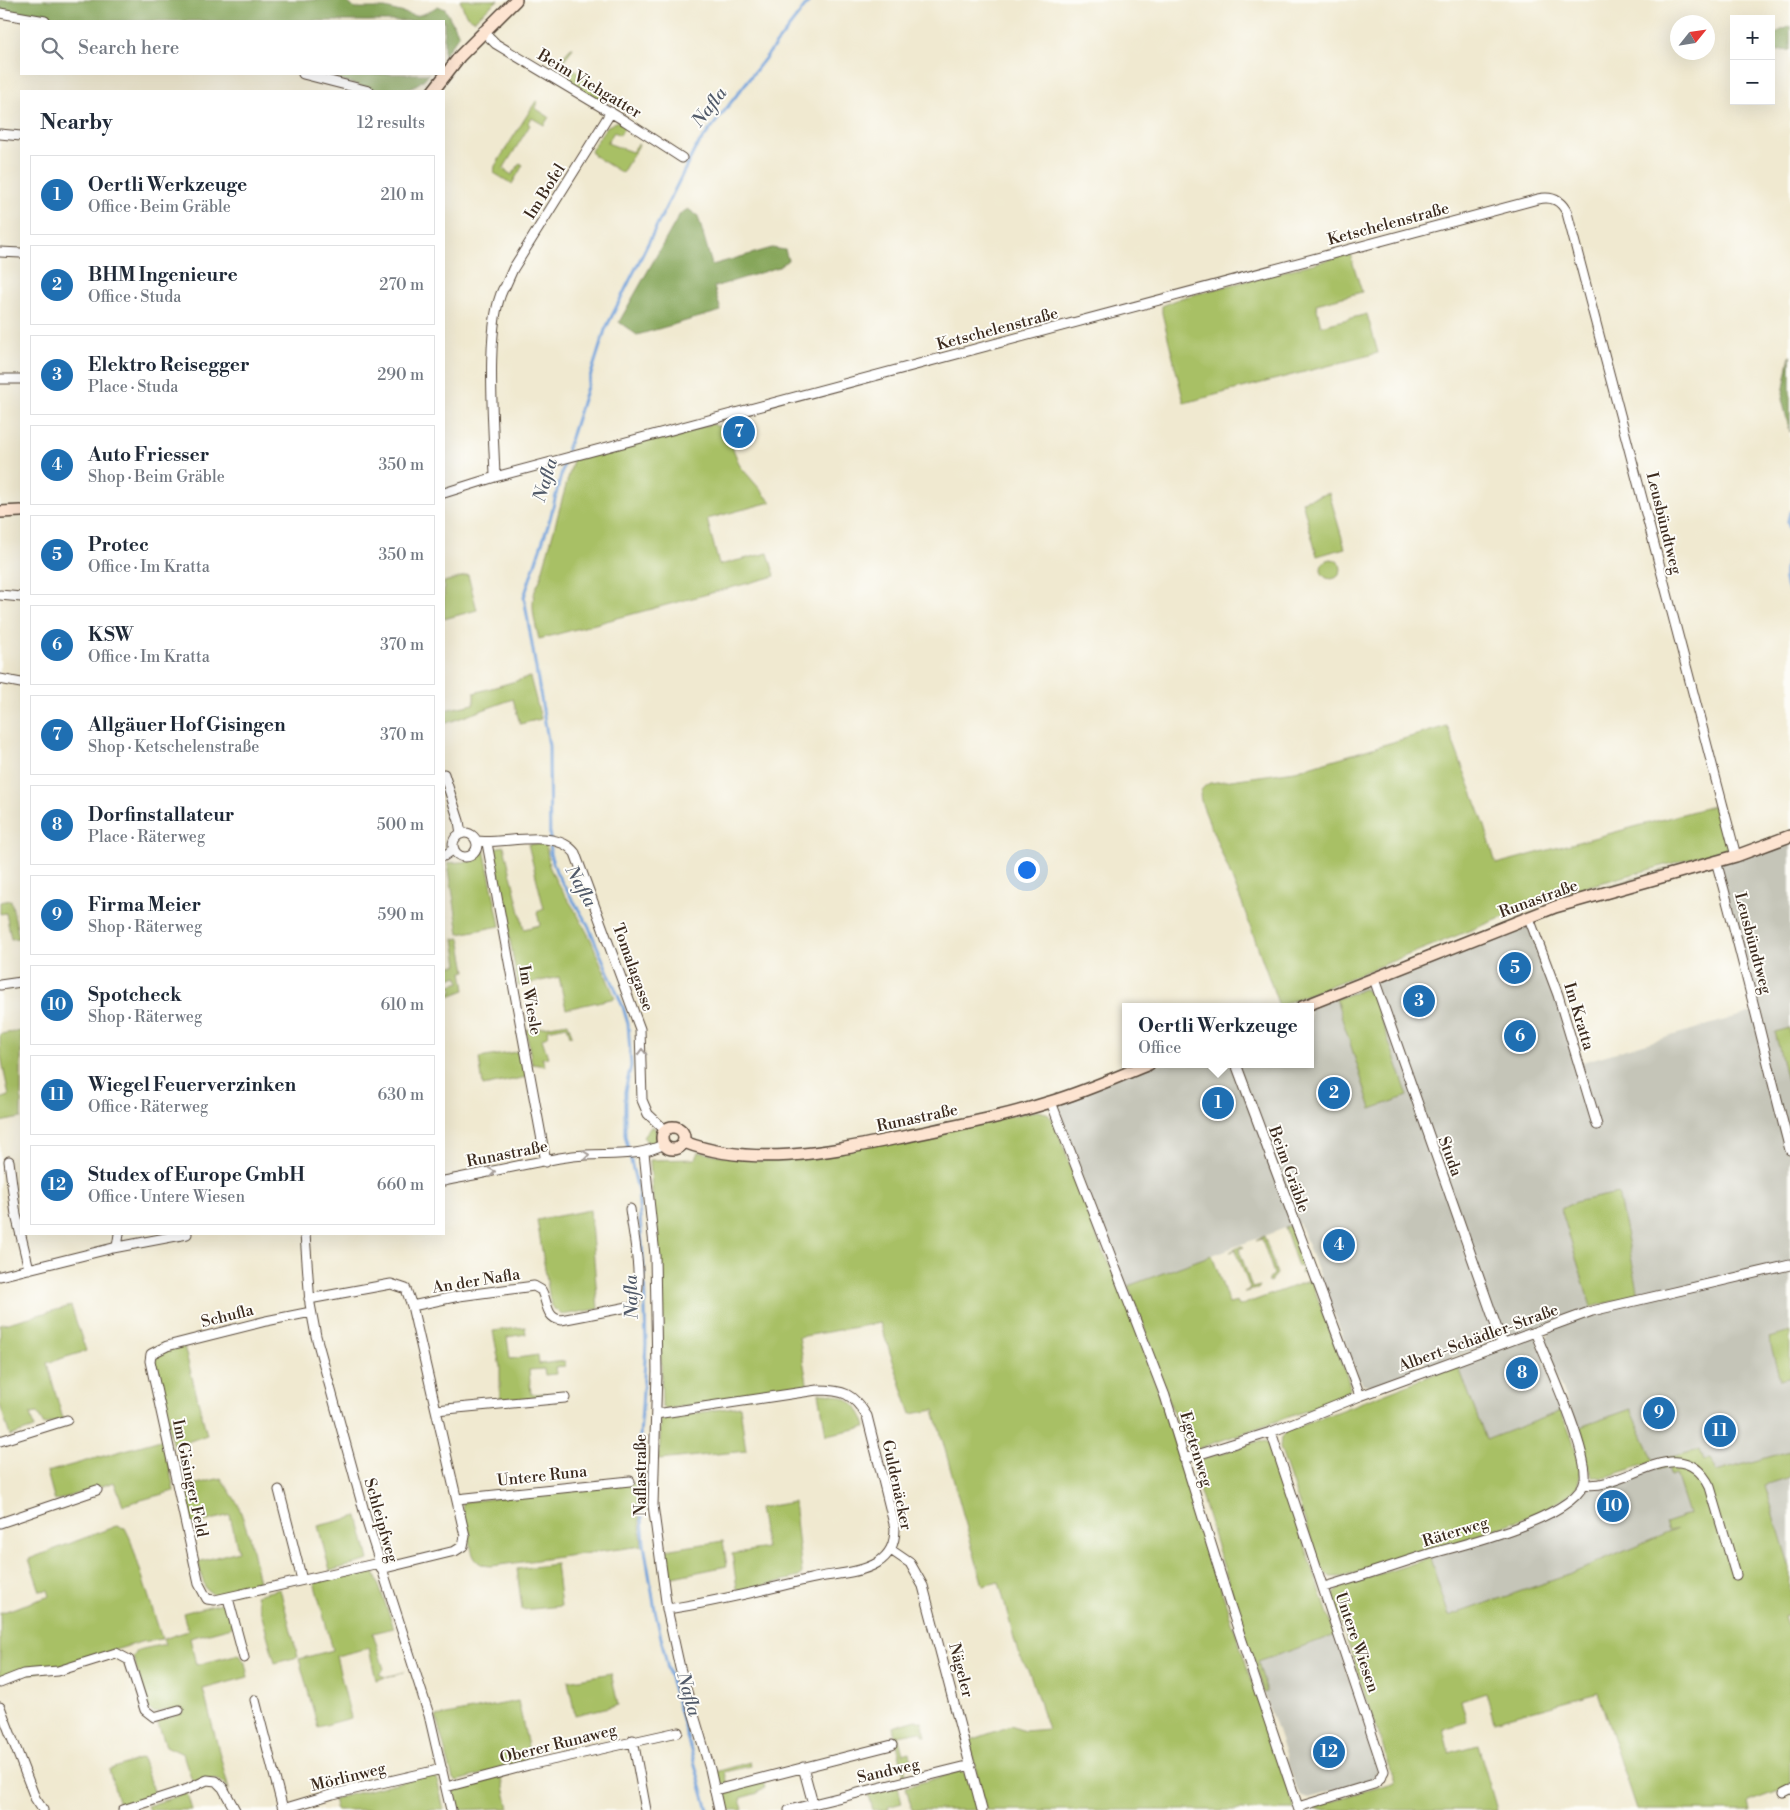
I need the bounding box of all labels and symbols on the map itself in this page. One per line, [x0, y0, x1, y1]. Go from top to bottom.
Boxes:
north arrow [1670, 15, 1715, 60]
street label: Beim Viehgatter [533, 44, 645, 123]
water label: Nafla [686, 82, 733, 133]
street label: Im Bofel [520, 160, 570, 223]
street label: Ketschelenstraße [1325, 198, 1451, 250]
street label: Ketschelenstraße [934, 303, 1060, 355]
pin: 7 [723, 413, 755, 451]
water label: Nafla [528, 455, 563, 506]
street label: Leusbündtweg [1642, 470, 1687, 577]
your location [1014, 857, 1040, 883]
water label: Nafla [559, 860, 602, 912]
street label: Runastraße [1496, 875, 1581, 922]
street label: Leusbündtweg [1730, 890, 1776, 997]
street label: Tomalagasse [608, 921, 658, 1014]
pin: 5 [1499, 949, 1531, 987]
street label: Im Wiesle [514, 964, 546, 1037]
street label: Im Kratta [1559, 980, 1599, 1053]
pin: 3 [1403, 982, 1435, 1020]
pin: 6 [1504, 1017, 1536, 1055]
one-way arrow [637, 1048, 647, 1056]
pin: 2 [1318, 1074, 1350, 1112]
pin: 1 [1202, 1084, 1234, 1122]
street label: Runastraße [875, 1100, 960, 1136]
street label: Beim Gräble [1264, 1122, 1314, 1215]
street label: Studa [1434, 1134, 1467, 1180]
street label: Runastraße [465, 1136, 550, 1172]
one-way arrow [582, 1150, 590, 1161]
one-way arrow [487, 1167, 496, 1178]
pin: 4 [1323, 1226, 1355, 1264]
street label: An der Nafla [430, 1264, 522, 1298]
water label: Nafla [620, 1274, 643, 1320]
street label: Schufla [199, 1300, 256, 1332]
street label: Albert-Schädler-Straße [1395, 1300, 1561, 1377]
pin: 8 [1506, 1354, 1538, 1392]
pin: 9 [1643, 1394, 1675, 1432]
street label: Egetenweg [1175, 1409, 1217, 1490]
pin: 11 [1704, 1412, 1736, 1450]
street label: Im Gisinger Feld [168, 1417, 212, 1539]
street label: Naflastraße [631, 1434, 651, 1516]
street label: Guldenäcker [878, 1438, 916, 1532]
street label: Untere Runa [496, 1461, 589, 1491]
street label: Schleipfweg [359, 1476, 403, 1565]
pin: 10 [1597, 1487, 1629, 1525]
street label: Räterweg [1420, 1512, 1491, 1551]
street label: Untere Wiesen [1331, 1590, 1384, 1695]
street label: Nägeler [944, 1641, 978, 1700]
water label: Nafla [671, 1669, 706, 1720]
street label: Oberer Runaweg [498, 1720, 619, 1768]
pin: 12 [1313, 1733, 1345, 1771]
street label: Sandweg [855, 1754, 922, 1788]
street label: Mörlinweg [309, 1758, 389, 1796]

